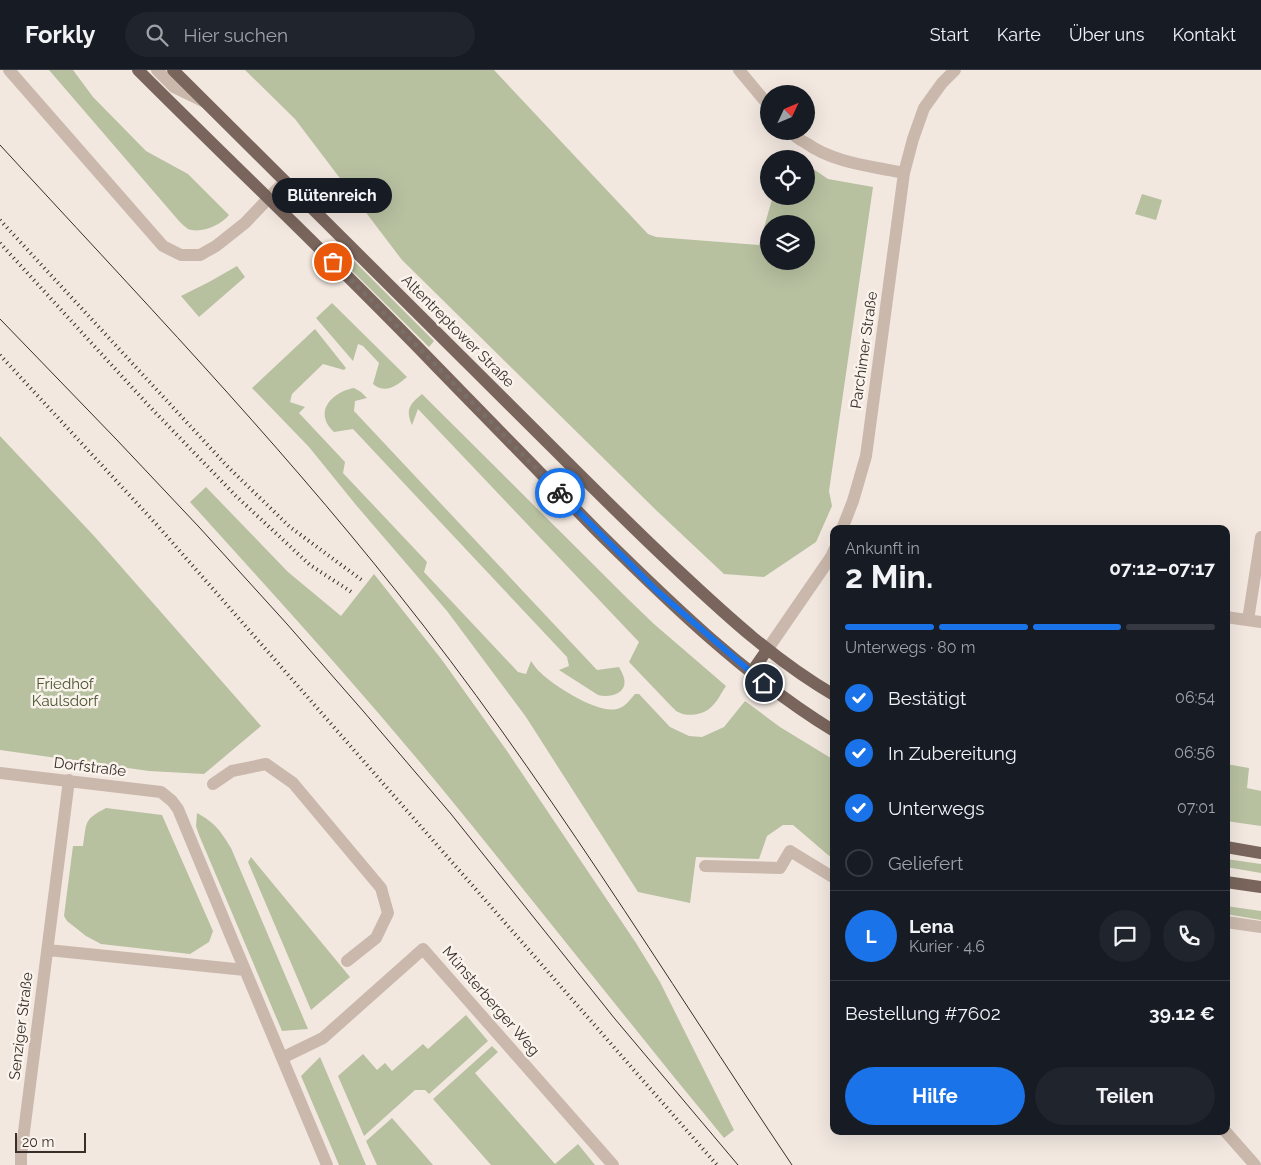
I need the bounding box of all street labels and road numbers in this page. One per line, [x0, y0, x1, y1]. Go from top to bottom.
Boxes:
street label: Altentreptower Straße [398, 271, 518, 391]
street label: Parchimer Straße [847, 290, 881, 410]
street label: Dorfstraße [53, 754, 127, 780]
street label: Münsterberger Weg [439, 943, 543, 1059]
street label: Senziger Straße [5, 971, 37, 1081]

